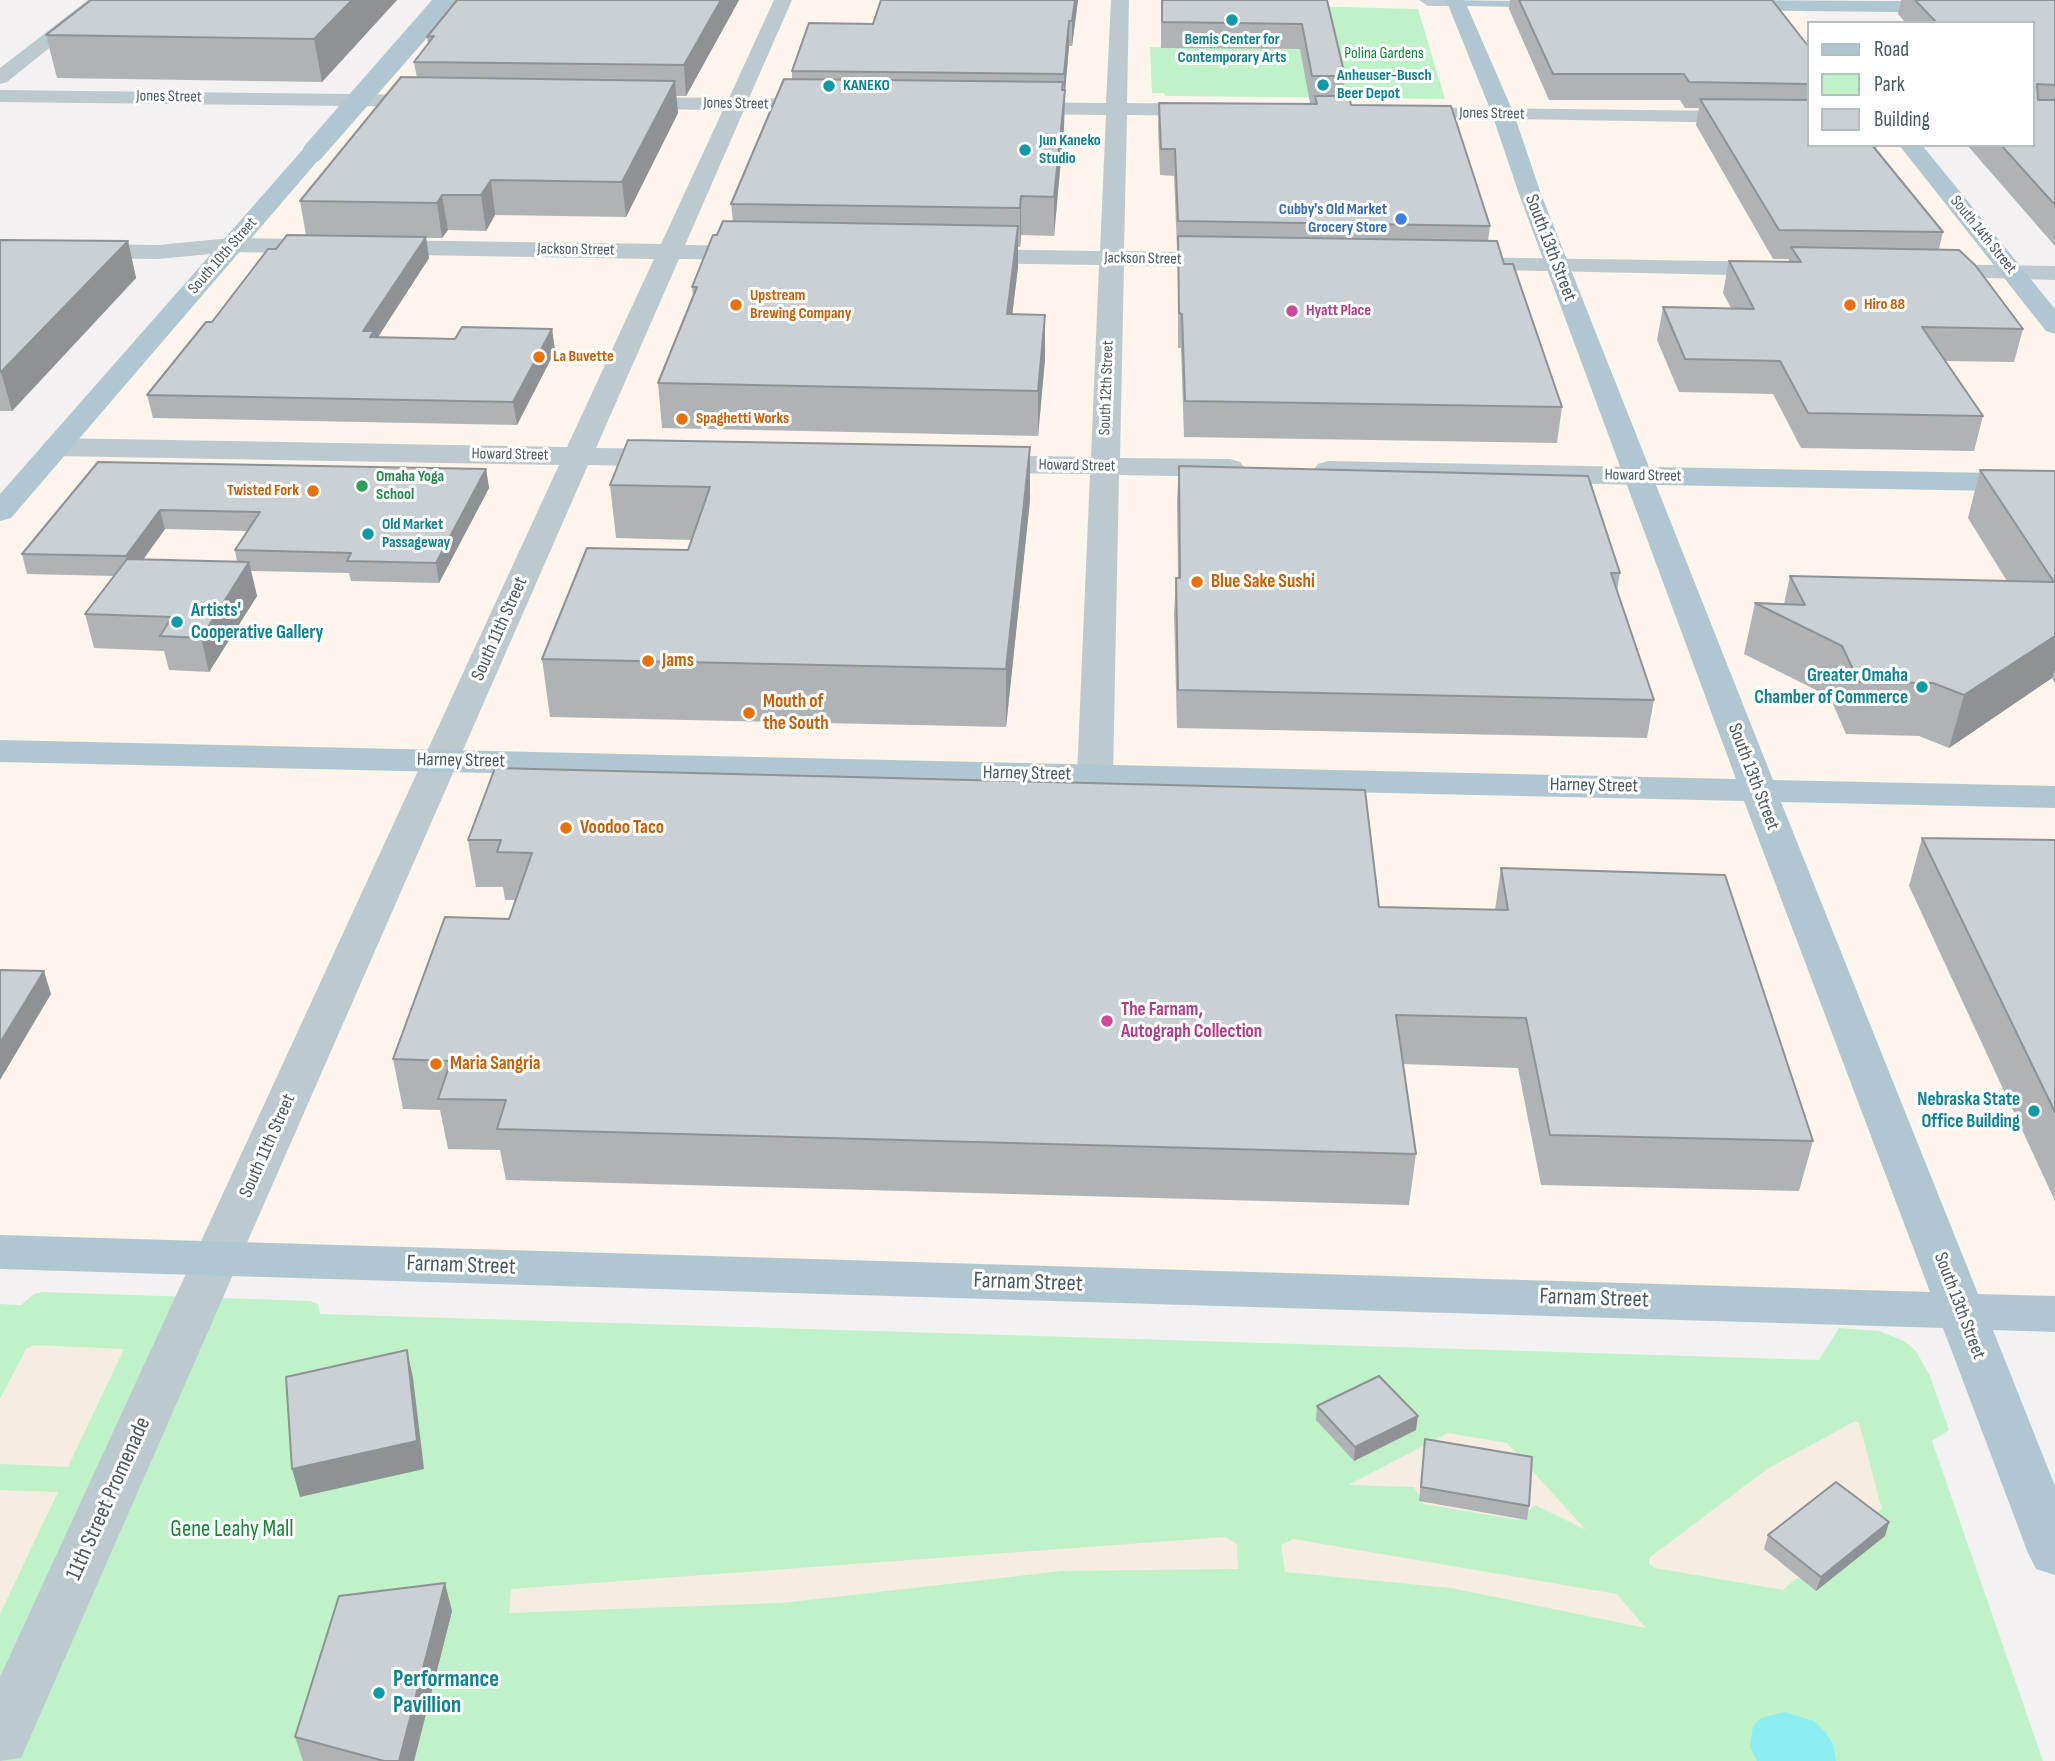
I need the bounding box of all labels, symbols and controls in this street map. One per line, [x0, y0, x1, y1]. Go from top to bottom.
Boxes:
marker: Bemis Center for Contemporary Arts [1224, 12, 1240, 28]
legend [1806, 21, 2034, 147]
place label: Bemis Center for Contemporary Arts [1178, 30, 1286, 68]
text: Road [1874, 37, 1909, 62]
park label: Polina Gardens [1344, 44, 1424, 64]
place label: Anheuser-Busch Beer Depot [1337, 66, 1432, 104]
text: Park [1874, 72, 1905, 97]
place label: KANEKO [843, 76, 890, 96]
marker: Anheuser-Busch Beer Depot [1315, 77, 1331, 93]
marker: KANEKO [821, 78, 837, 94]
street label: Jones Street [136, 87, 202, 107]
street label: Jones Street [703, 94, 769, 114]
street label: Jones Street [1459, 104, 1525, 124]
text: Building [1874, 107, 1930, 132]
place label: Jun Kaneko Studio [1039, 131, 1101, 169]
marker: Jun Kaneko Studio [1017, 142, 1033, 158]
street label: South 13th Street [1519, 191, 1581, 305]
street label: South 14th Street [1946, 192, 2020, 278]
place label: Cubby's Old Market Grocery Store [1279, 200, 1387, 238]
marker: Cubby's Old Market Grocery Store [1393, 211, 1409, 227]
street label: South 10th Street [185, 214, 261, 298]
street label: Jackson Street [537, 240, 615, 260]
street label: Jackson Street [1104, 249, 1182, 269]
place label: Upstream Brewing Company [750, 286, 851, 324]
place label: Hiro 88 [1864, 295, 1905, 315]
marker: Upstream Brewing Company [728, 297, 744, 313]
marker: Hiro 88 [1842, 297, 1858, 313]
place label: Hyatt Place [1306, 301, 1371, 321]
marker: Hyatt Place [1284, 303, 1300, 319]
street label: South 12th Street [1096, 340, 1118, 436]
place label: La Buvette [553, 347, 614, 367]
marker: La Buvette [531, 349, 547, 365]
place label: Spaghetti Works [696, 409, 789, 429]
marker: Spaghetti Works [674, 411, 690, 427]
street label: Howard Street [471, 445, 549, 465]
street label: Howard Street [1038, 456, 1116, 476]
street label: Howard Street [1604, 466, 1682, 486]
place label: Omaha Yoga School [376, 467, 444, 505]
marker: Omaha Yoga School [354, 478, 370, 494]
place label: Twisted Fork [227, 481, 299, 501]
marker: Twisted Fork [305, 483, 321, 499]
place label: Old Market Passageway [382, 515, 450, 553]
marker: Old Market Passageway [360, 526, 376, 542]
place label: Blue Sake Sushi [1211, 571, 1315, 593]
street label: South 11th Street [467, 574, 533, 684]
marker: Blue Sake Sushi [1189, 574, 1205, 590]
place label: Artists' Cooperative Gallery [191, 600, 323, 644]
marker: Artists' Cooperative Gallery [169, 614, 185, 630]
place label: Jams [662, 650, 694, 672]
marker: Jams [640, 653, 656, 669]
place label: Greater Omaha Chamber of Commerce [1754, 665, 1908, 709]
marker: Greater Omaha Chamber of Commerce [1914, 679, 1930, 695]
place label: Mouth of the South [763, 691, 829, 735]
marker: Mouth of the South [741, 705, 757, 721]
street label: South 13th Street [1722, 720, 1784, 834]
street label: Harney Street [417, 749, 505, 773]
street label: Harney Street [983, 762, 1071, 786]
street label: Harney Street [1550, 774, 1638, 798]
place label: Voodoo Taco [580, 817, 664, 839]
marker: Voodoo Taco [558, 820, 574, 836]
place label: The Farnam, Autograph Collection [1121, 999, 1262, 1043]
marker: The Farnam, Autograph Collection [1099, 1013, 1115, 1029]
place label: Maria Sangria [450, 1053, 541, 1075]
marker: Maria Sangria [428, 1056, 444, 1072]
place label: Nebraska State Office Building [1917, 1089, 2020, 1133]
street label: South 11th Street [235, 1091, 301, 1201]
marker: Nebraska State Office Building [2026, 1103, 2042, 1119]
street label: South 13th Street [1928, 1249, 1990, 1363]
street label: Farnam Street [406, 1250, 516, 1282]
street label: Farnam Street [973, 1267, 1083, 1299]
street label: Farnam Street [1539, 1283, 1649, 1315]
street label: 11th Street Promenade [61, 1413, 157, 1585]
park label: Gene Leahy Mall [170, 1516, 294, 1544]
place label: Performance Pavillion [393, 1666, 499, 1720]
marker: Performance Pavillion [371, 1685, 387, 1701]

